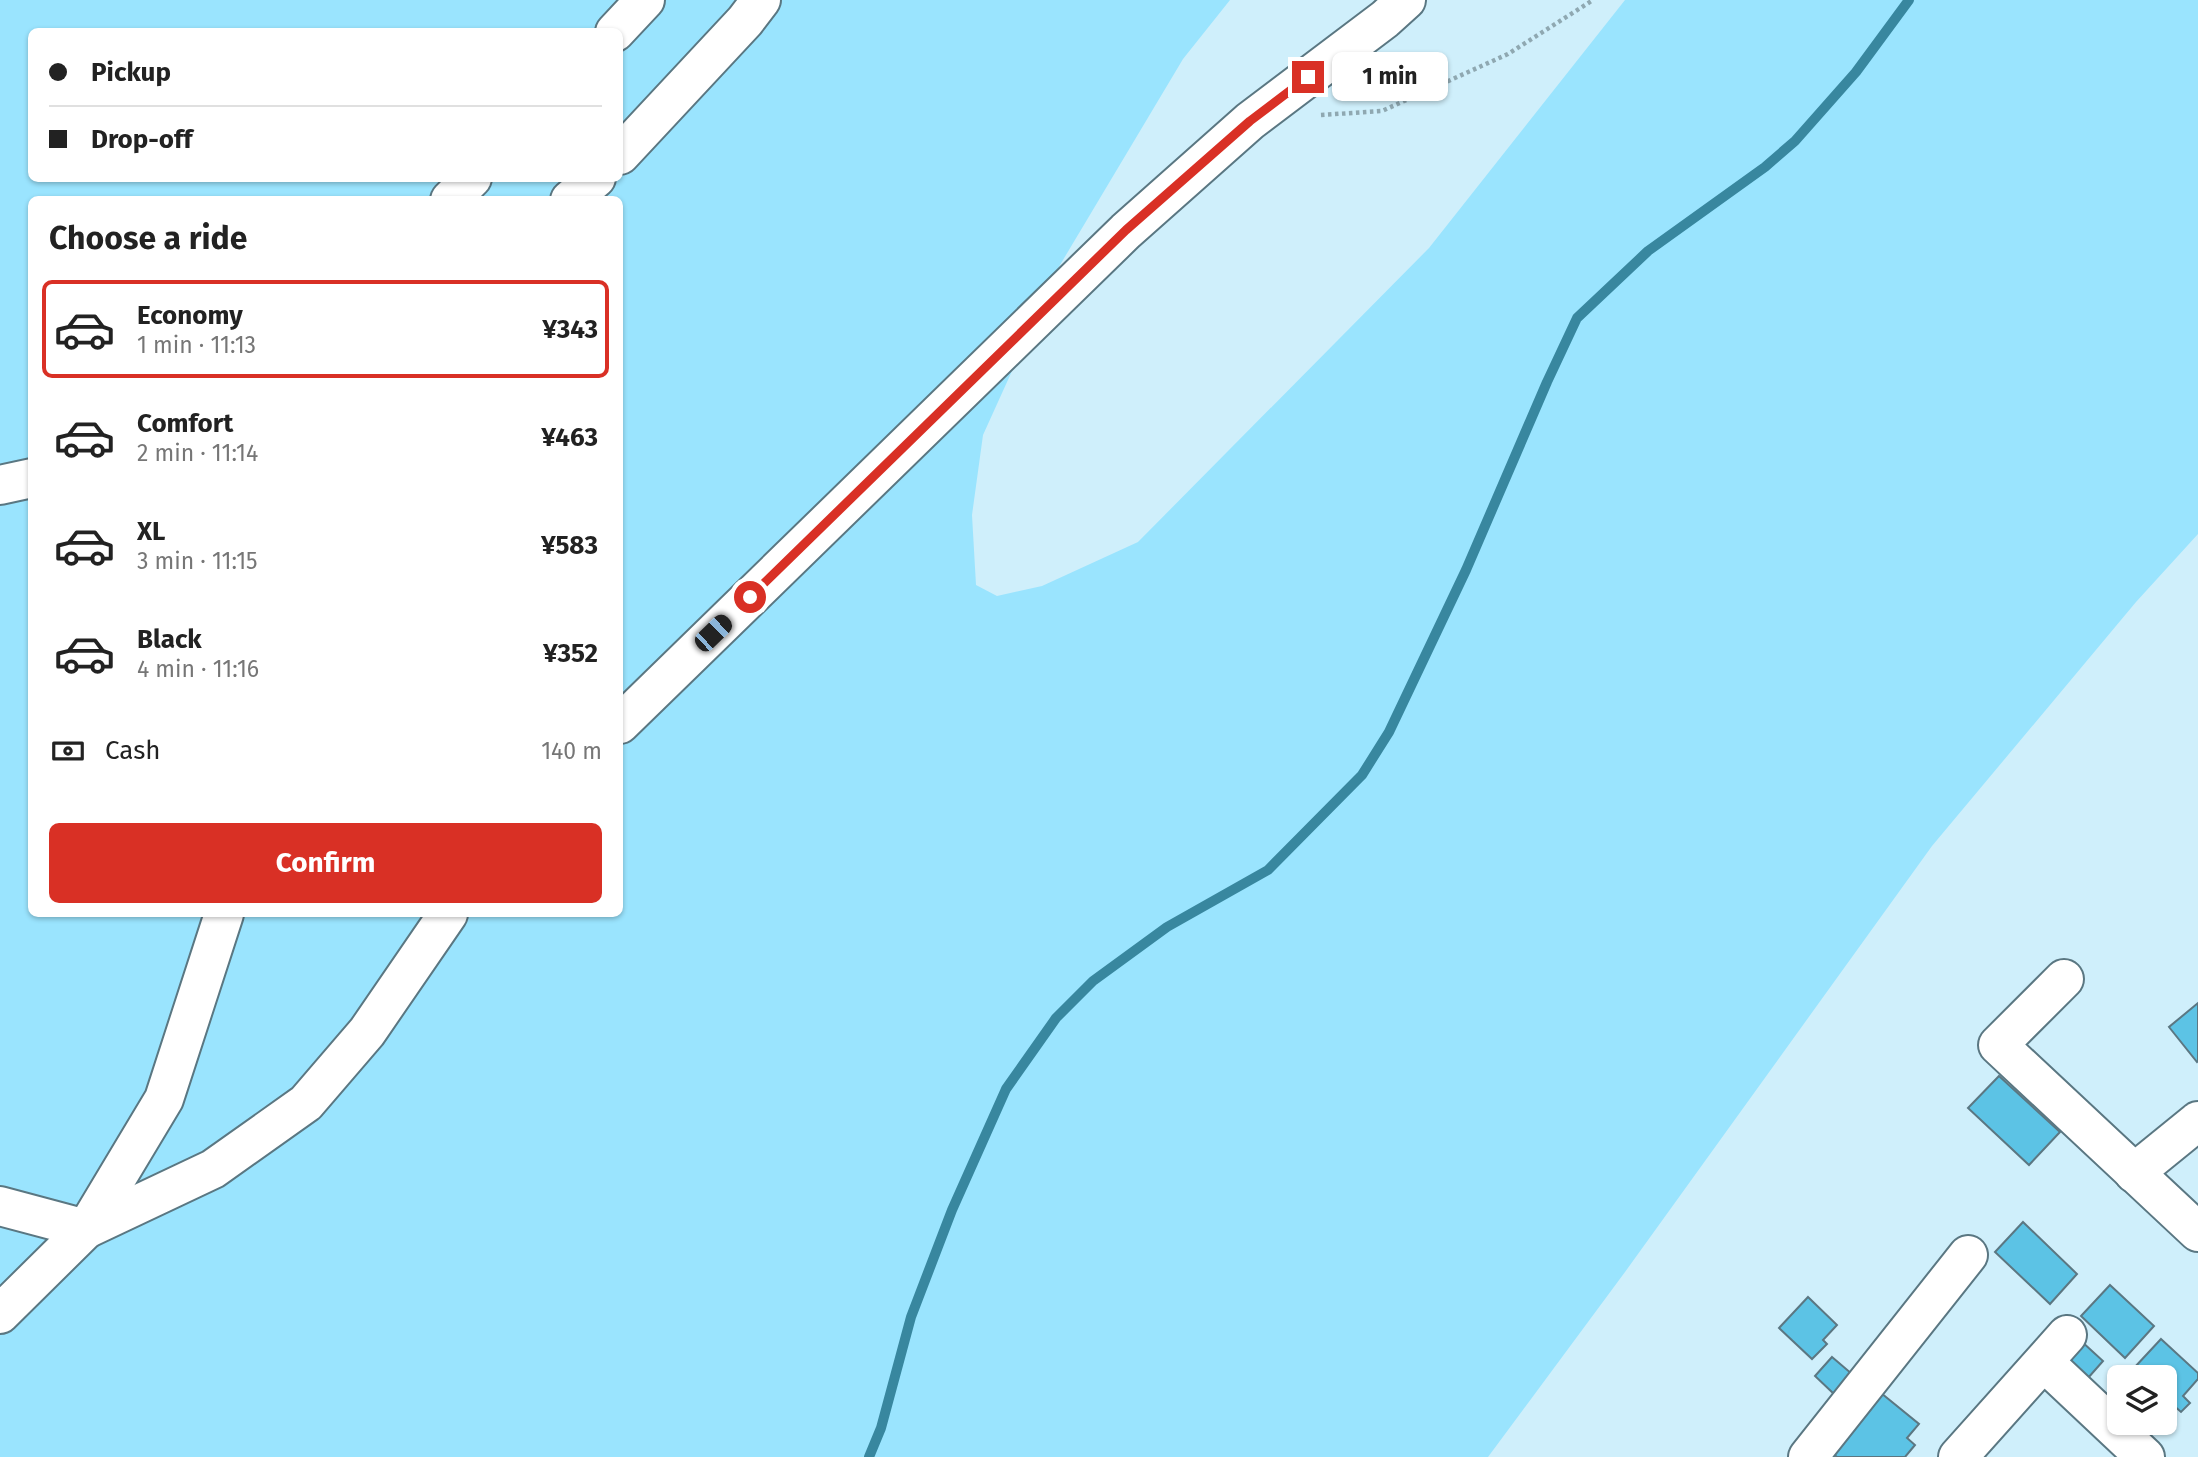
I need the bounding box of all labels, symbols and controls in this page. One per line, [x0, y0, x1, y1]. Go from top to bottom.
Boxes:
callout: 1 min [1332, 52, 1448, 102]
text: Pickup [91, 57, 171, 88]
route end [1292, 61, 1324, 93]
text: 1 min [1362, 62, 1418, 90]
text: Drop-off [91, 124, 193, 155]
text: Choose a ride [49, 219, 247, 257]
icon: car [53, 298, 116, 361]
text: Economy [137, 300, 243, 331]
text: ¥343 [542, 314, 598, 345]
text: 1 min · 11:13 [137, 331, 256, 359]
icon: car [53, 406, 116, 469]
text: Comfort [137, 408, 233, 439]
text: ¥463 [541, 422, 598, 453]
text: 2 min · 11:14 [137, 439, 258, 467]
icon: car [53, 514, 116, 577]
text: XL [137, 516, 165, 547]
text: ¥583 [541, 530, 598, 561]
text: 3 min · 11:15 [137, 547, 258, 575]
route start [734, 581, 766, 613]
car [691, 611, 736, 655]
icon: car [53, 622, 116, 685]
text: Black [137, 624, 202, 655]
text: ¥352 [543, 638, 598, 669]
text: 4 min · 11:16 [137, 655, 259, 683]
icon: cash [49, 732, 87, 770]
text: Cash [105, 735, 161, 766]
text: 140 m [541, 737, 602, 765]
button: Confirm [49, 823, 602, 903]
map controls [2107, 1365, 2177, 1435]
button: layers [2107, 1365, 2177, 1435]

